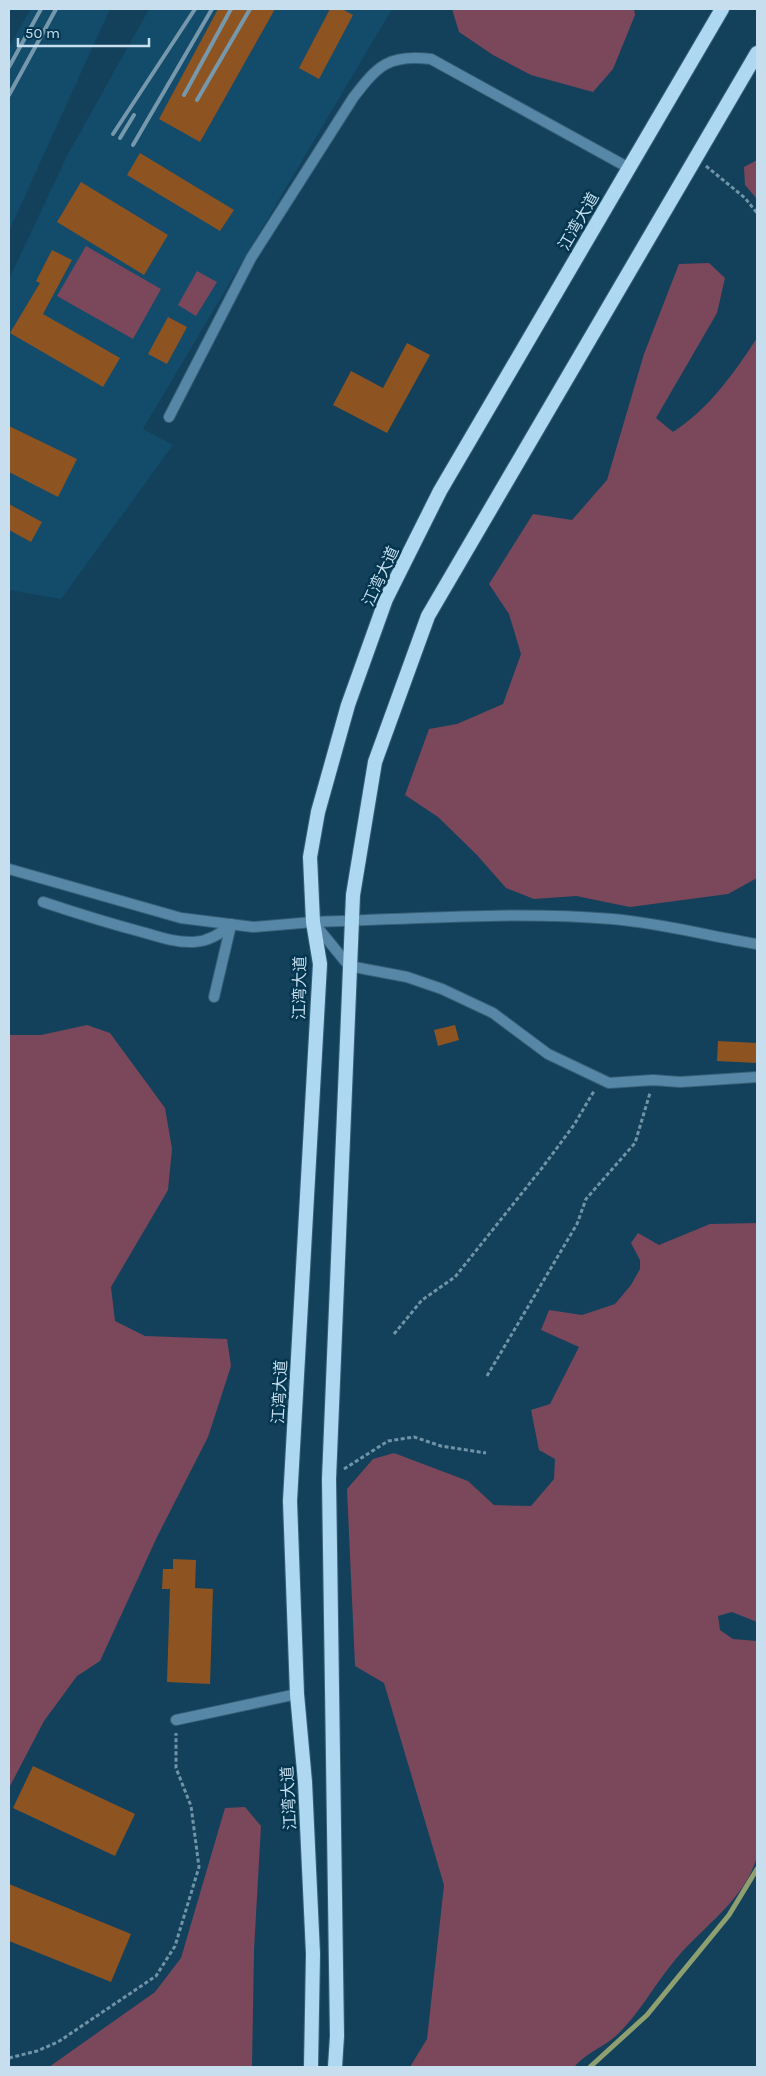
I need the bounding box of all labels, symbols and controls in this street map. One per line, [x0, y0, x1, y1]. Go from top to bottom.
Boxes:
scale bar [18, 15, 149, 47]
text: 50 m [25, 24, 60, 42]
street label: 江湾大道 [554, 189, 603, 254]
street label: 江湾大道 [358, 543, 403, 609]
street label: 江湾大道 [289, 956, 310, 1020]
street label: 江湾大道 [268, 1360, 291, 1424]
street label: 江湾大道 [277, 1766, 300, 1830]

